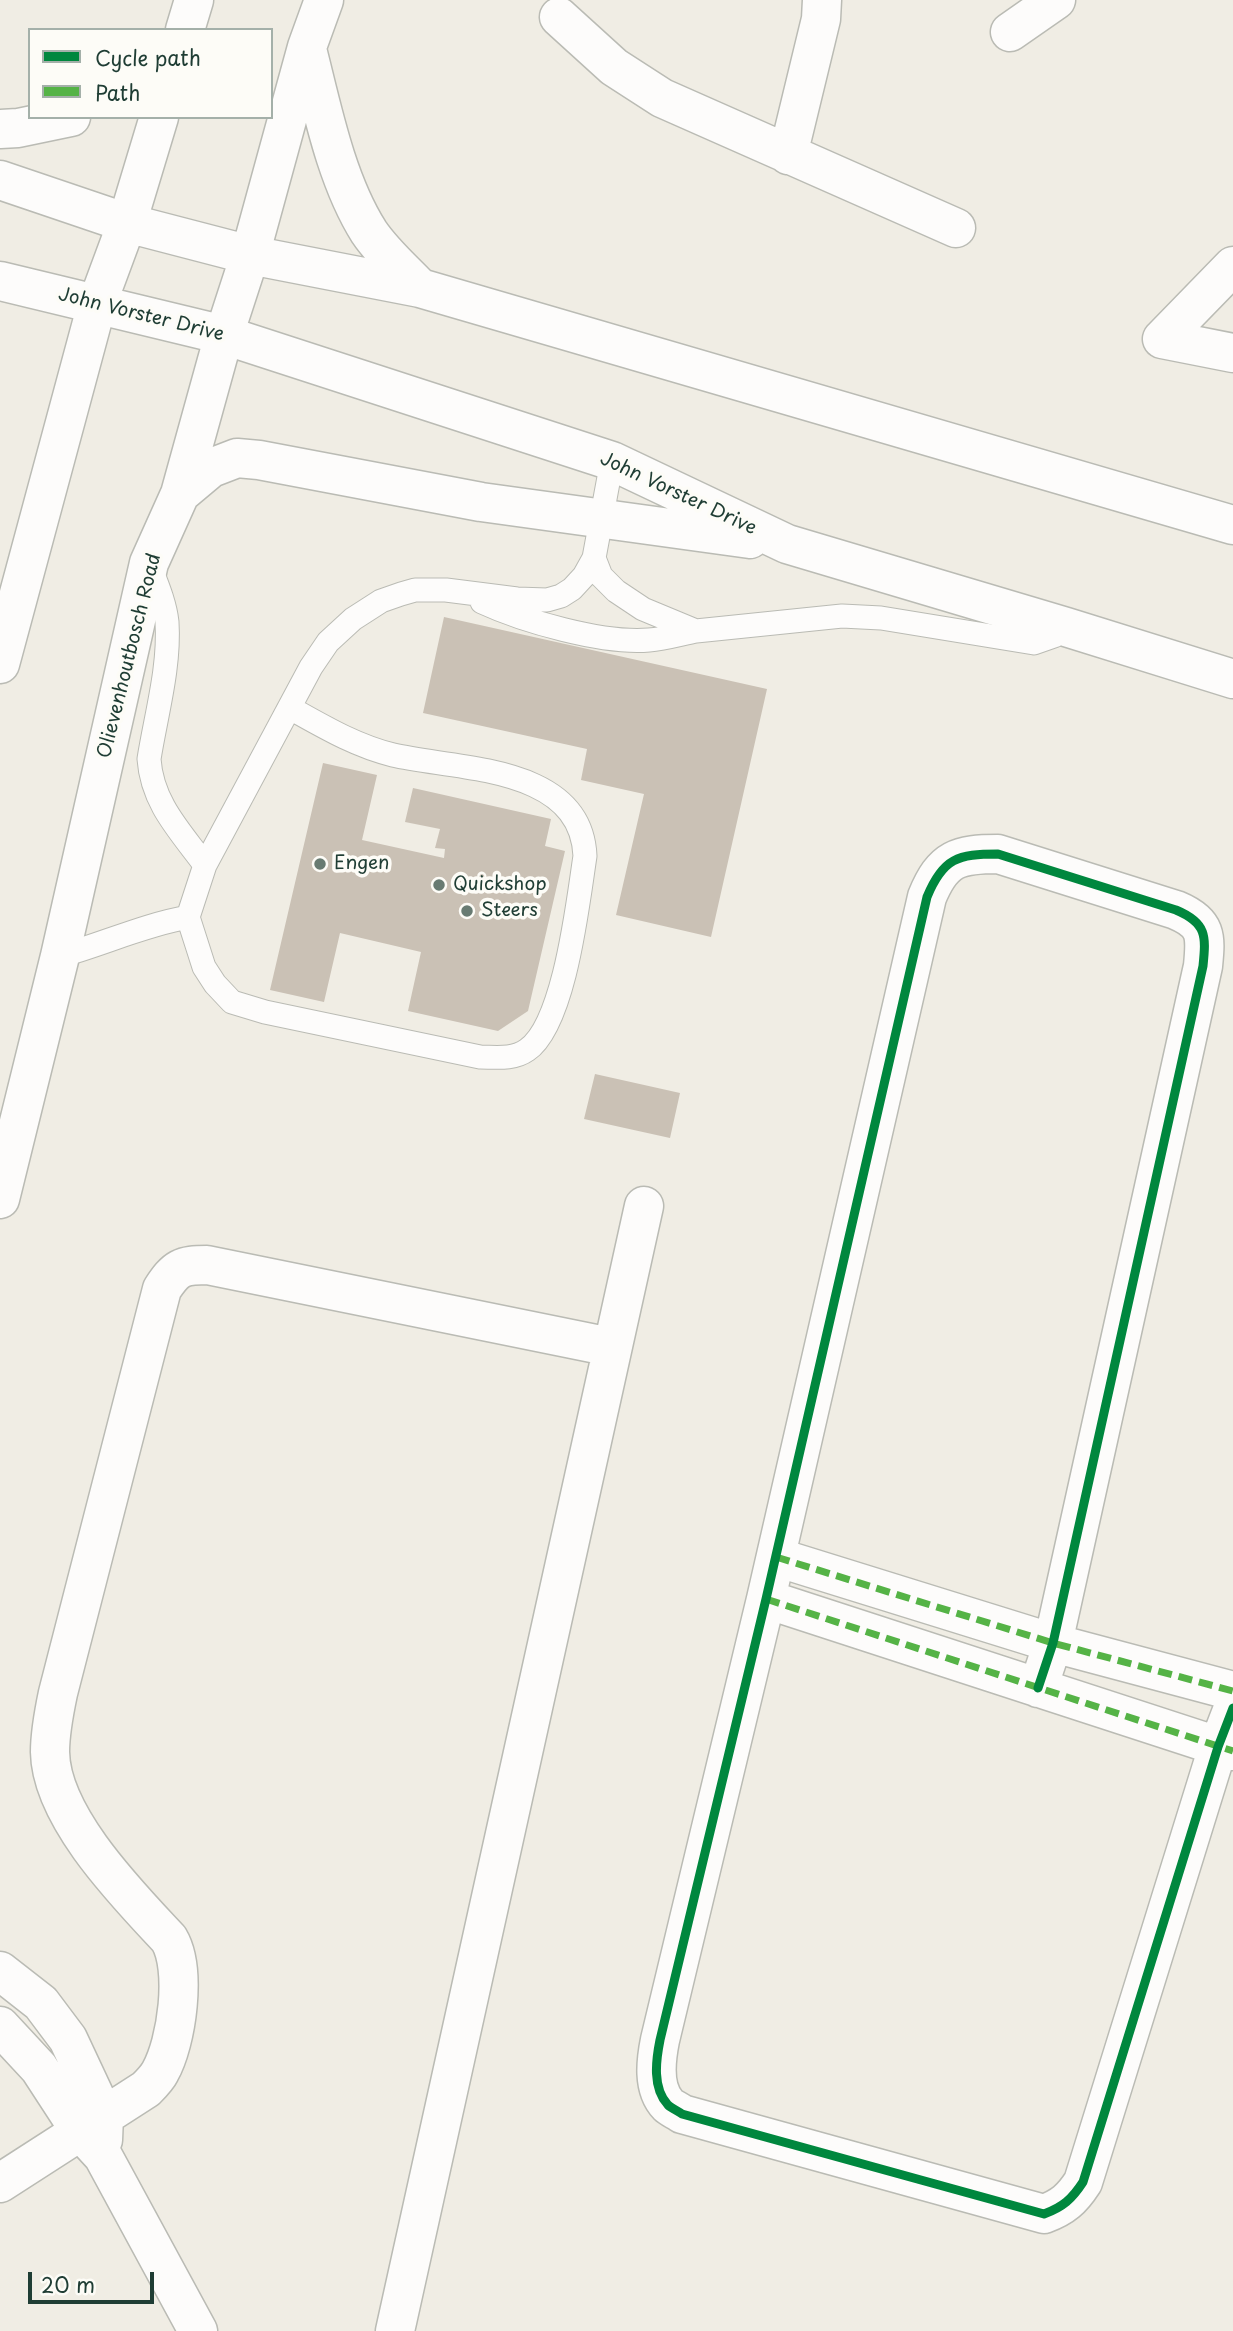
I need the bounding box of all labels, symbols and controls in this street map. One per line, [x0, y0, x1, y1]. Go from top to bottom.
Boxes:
legend [28, 28, 273, 119]
text: Cycle path [95, 41, 201, 73]
text: Path [95, 76, 140, 108]
street label: John Vorster Drive [56, 283, 226, 347]
street label: John Vorster Drive [596, 448, 760, 540]
street label: Olievenhoutbosch Road [93, 551, 167, 761]
place label: Engen [334, 853, 390, 875]
marker: Engen [312, 856, 328, 872]
place label: Quickshop [453, 874, 547, 896]
marker: Quickshop [431, 877, 447, 893]
place label: Steers [481, 900, 538, 922]
marker: Steers [459, 903, 475, 919]
scale bar [32, 2258, 158, 2302]
text: 20 m [41, 2268, 95, 2300]

